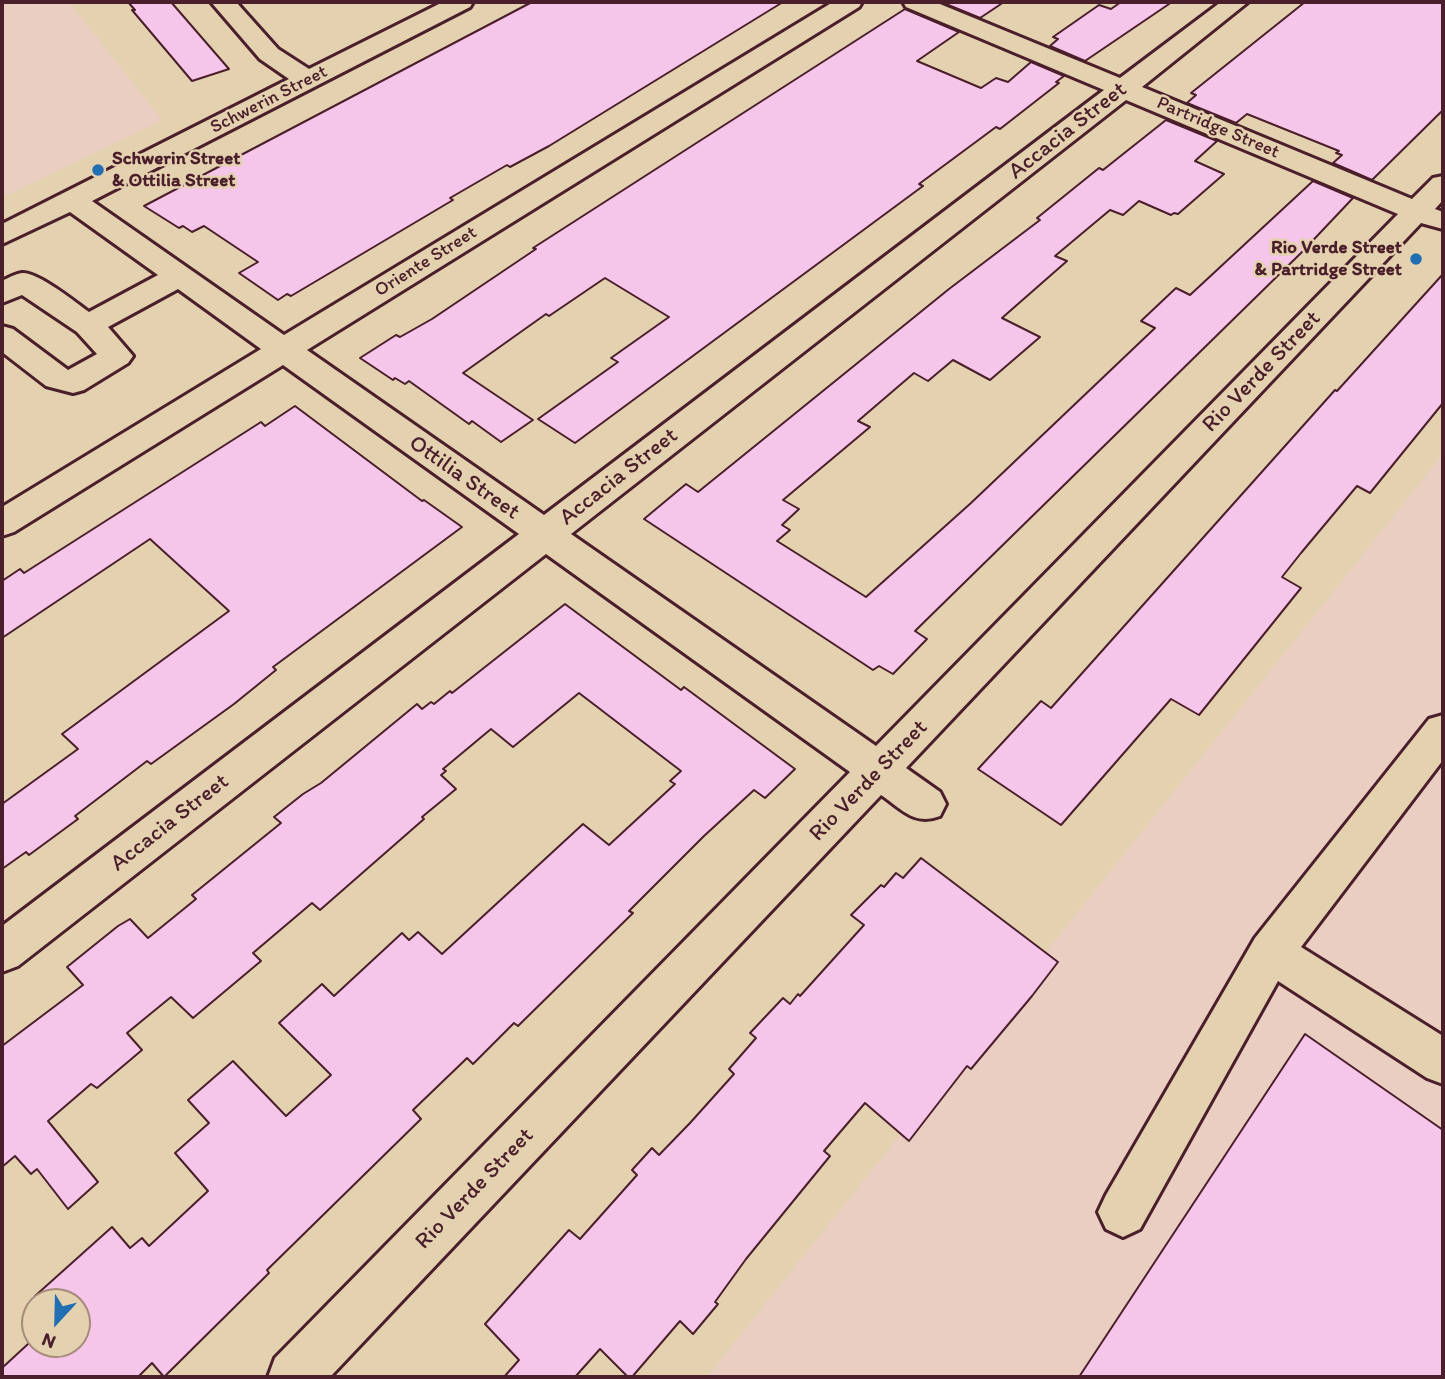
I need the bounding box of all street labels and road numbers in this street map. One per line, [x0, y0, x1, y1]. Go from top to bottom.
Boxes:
street label: Schwerin Street [207, 61, 331, 139]
street label: Accacia Street [1003, 76, 1133, 186]
street label: Partridge Street [1153, 92, 1283, 164]
street label: Oriente Street [371, 222, 481, 302]
street label: Rio Verde Street [1197, 305, 1327, 439]
street label: Accacia Street [554, 422, 684, 532]
street label: Ottilia Street [403, 430, 525, 526]
street label: Rio Verde Street [804, 714, 934, 848]
street label: Accacia Street [105, 768, 235, 878]
street label: Rio Verde Street [410, 1122, 540, 1256]

